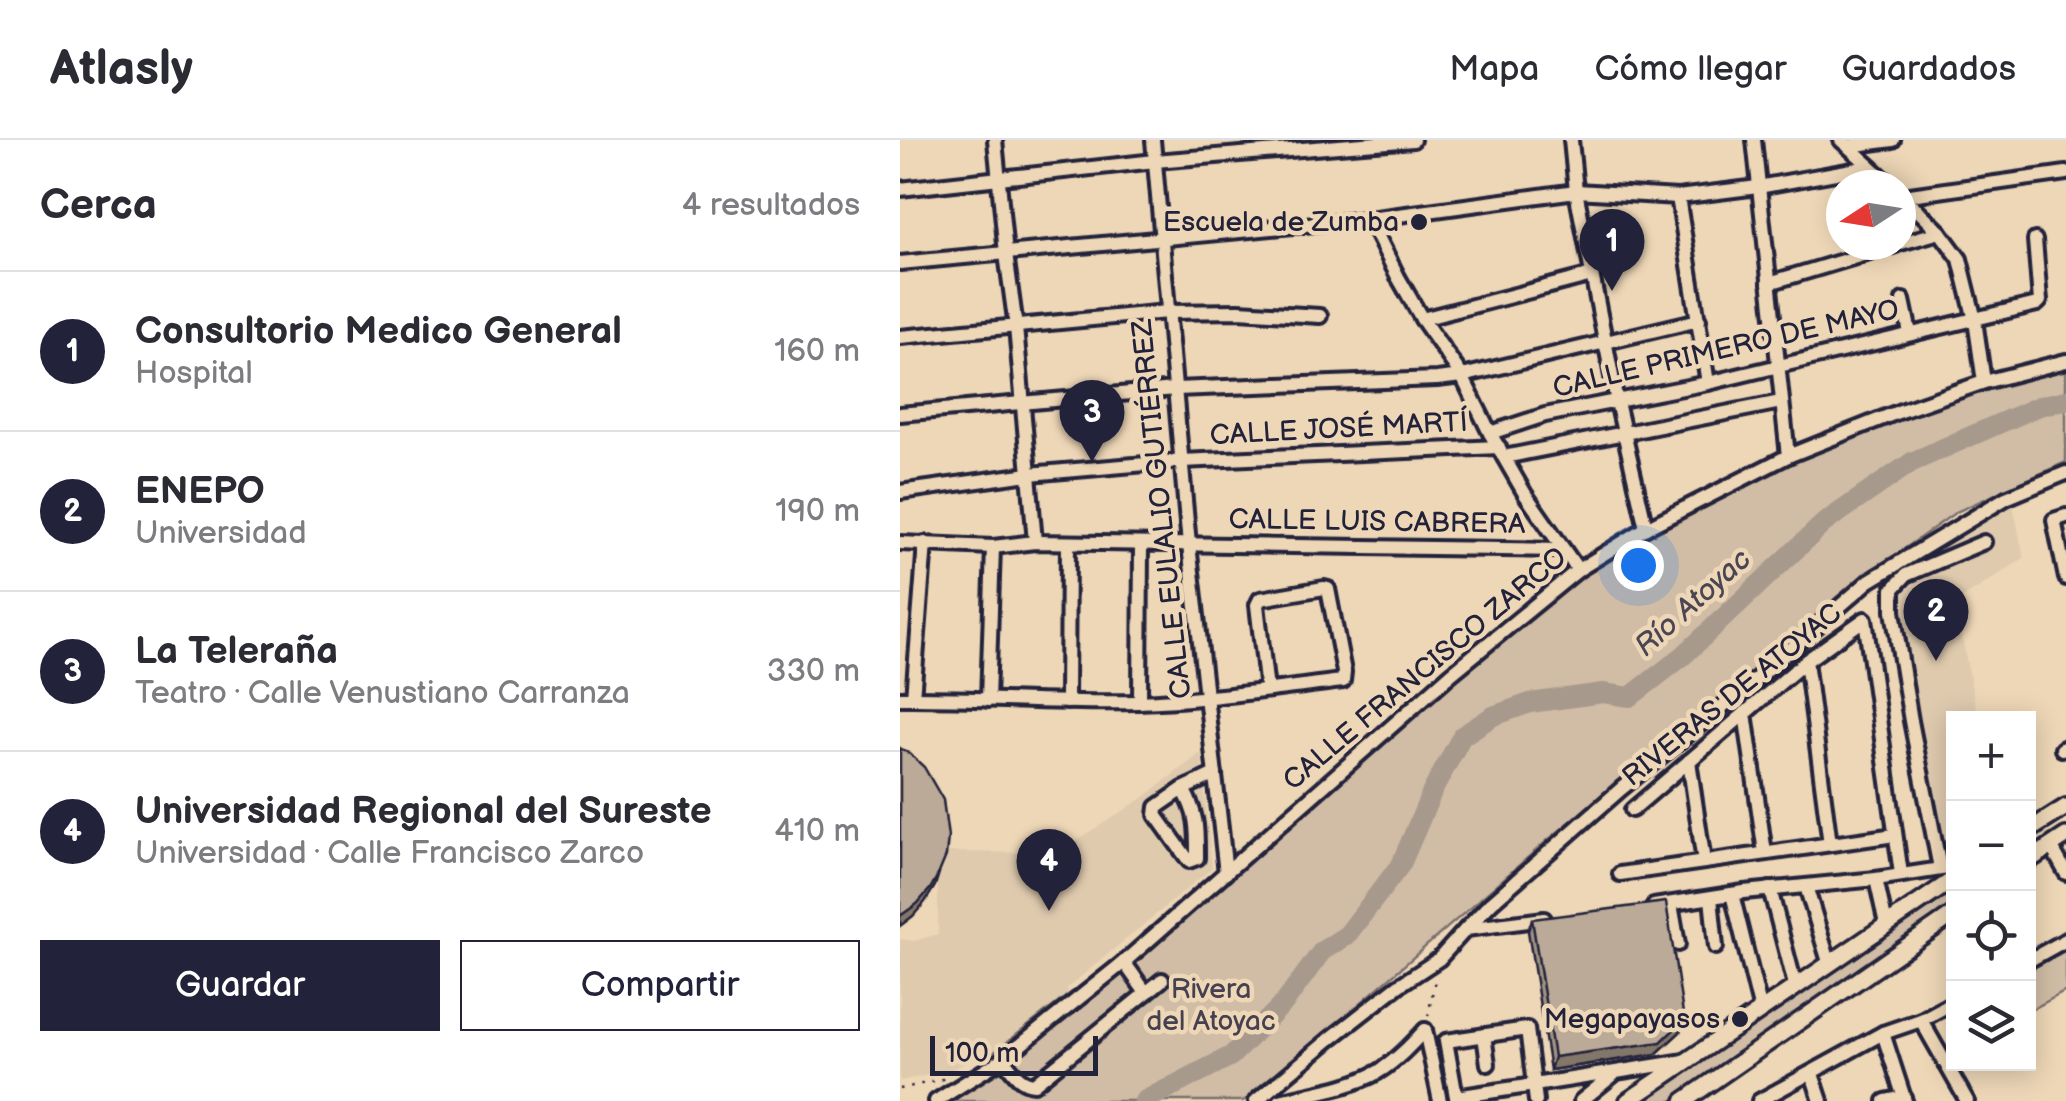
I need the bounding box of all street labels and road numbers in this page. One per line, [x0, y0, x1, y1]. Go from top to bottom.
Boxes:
street label: CALLE PRIMERO DE MAYO [1550, 293, 1902, 405]
street label: CALLE EULALIO GUTIÉRREZ [1125, 317, 1198, 700]
street label: CALLE JOSÉ MARTÍ [1209, 405, 1469, 452]
street label: CALLE LUIS CABRERA [1228, 503, 1526, 541]
street label: CALLE FRANCISCO ZARCO [1277, 541, 1573, 797]
street label: RIVERAS DE ATOYAC [1616, 597, 1848, 793]

